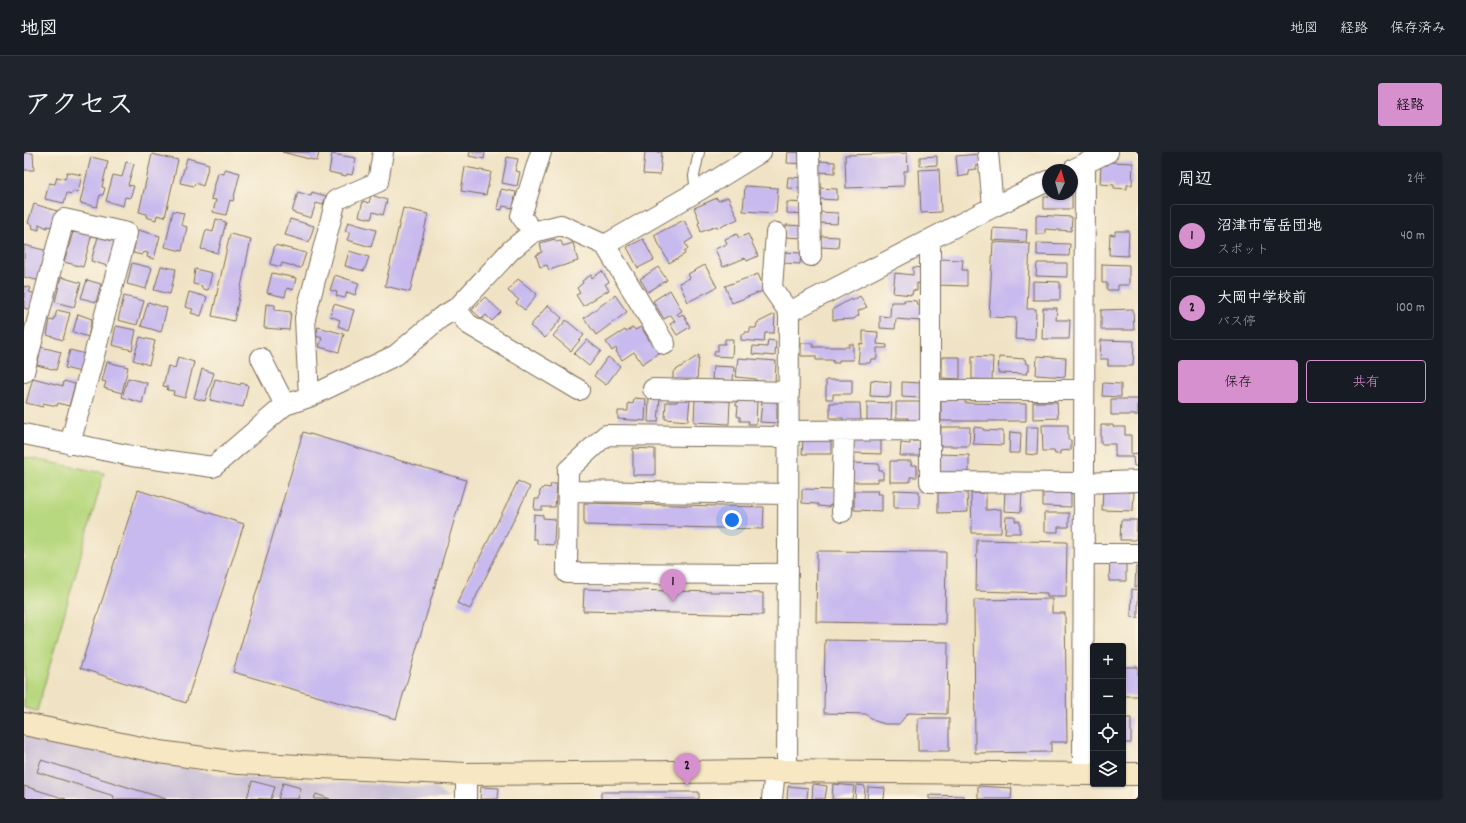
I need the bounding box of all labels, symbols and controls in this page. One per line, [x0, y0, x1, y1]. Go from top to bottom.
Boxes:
text: 地図 [20, 17, 58, 44]
text: 地図 [1290, 19, 1318, 39]
text: 経路 [1340, 19, 1368, 39]
text: 保存済み [1390, 19, 1446, 39]
button: 経路 [1378, 83, 1442, 126]
text: アクセス [24, 88, 134, 128]
north arrow [1042, 164, 1078, 200]
text: 周辺 [1178, 169, 1212, 193]
text: 2件 [1407, 170, 1426, 189]
text: 沼津市富岳団地 [1217, 216, 1322, 238]
text: 1 [1191, 227, 1193, 246]
text: 40 m [1401, 227, 1425, 246]
text: スポット [1217, 241, 1269, 260]
text: 大岡中学校前 [1217, 288, 1307, 310]
text: 2 [1189, 299, 1195, 318]
text: 100 m [1396, 299, 1425, 318]
text: バス停 [1217, 313, 1256, 332]
button: 保存 [1178, 360, 1298, 403]
button: 共有 [1306, 360, 1426, 403]
your location [722, 510, 742, 530]
pin: 1 [660, 569, 686, 602]
map controls [1090, 643, 1126, 787]
button: + [1090, 643, 1126, 679]
button: − [1090, 679, 1126, 715]
button: locate [1090, 715, 1126, 751]
button: layers [1090, 751, 1126, 787]
pin: 2 [674, 753, 700, 786]

